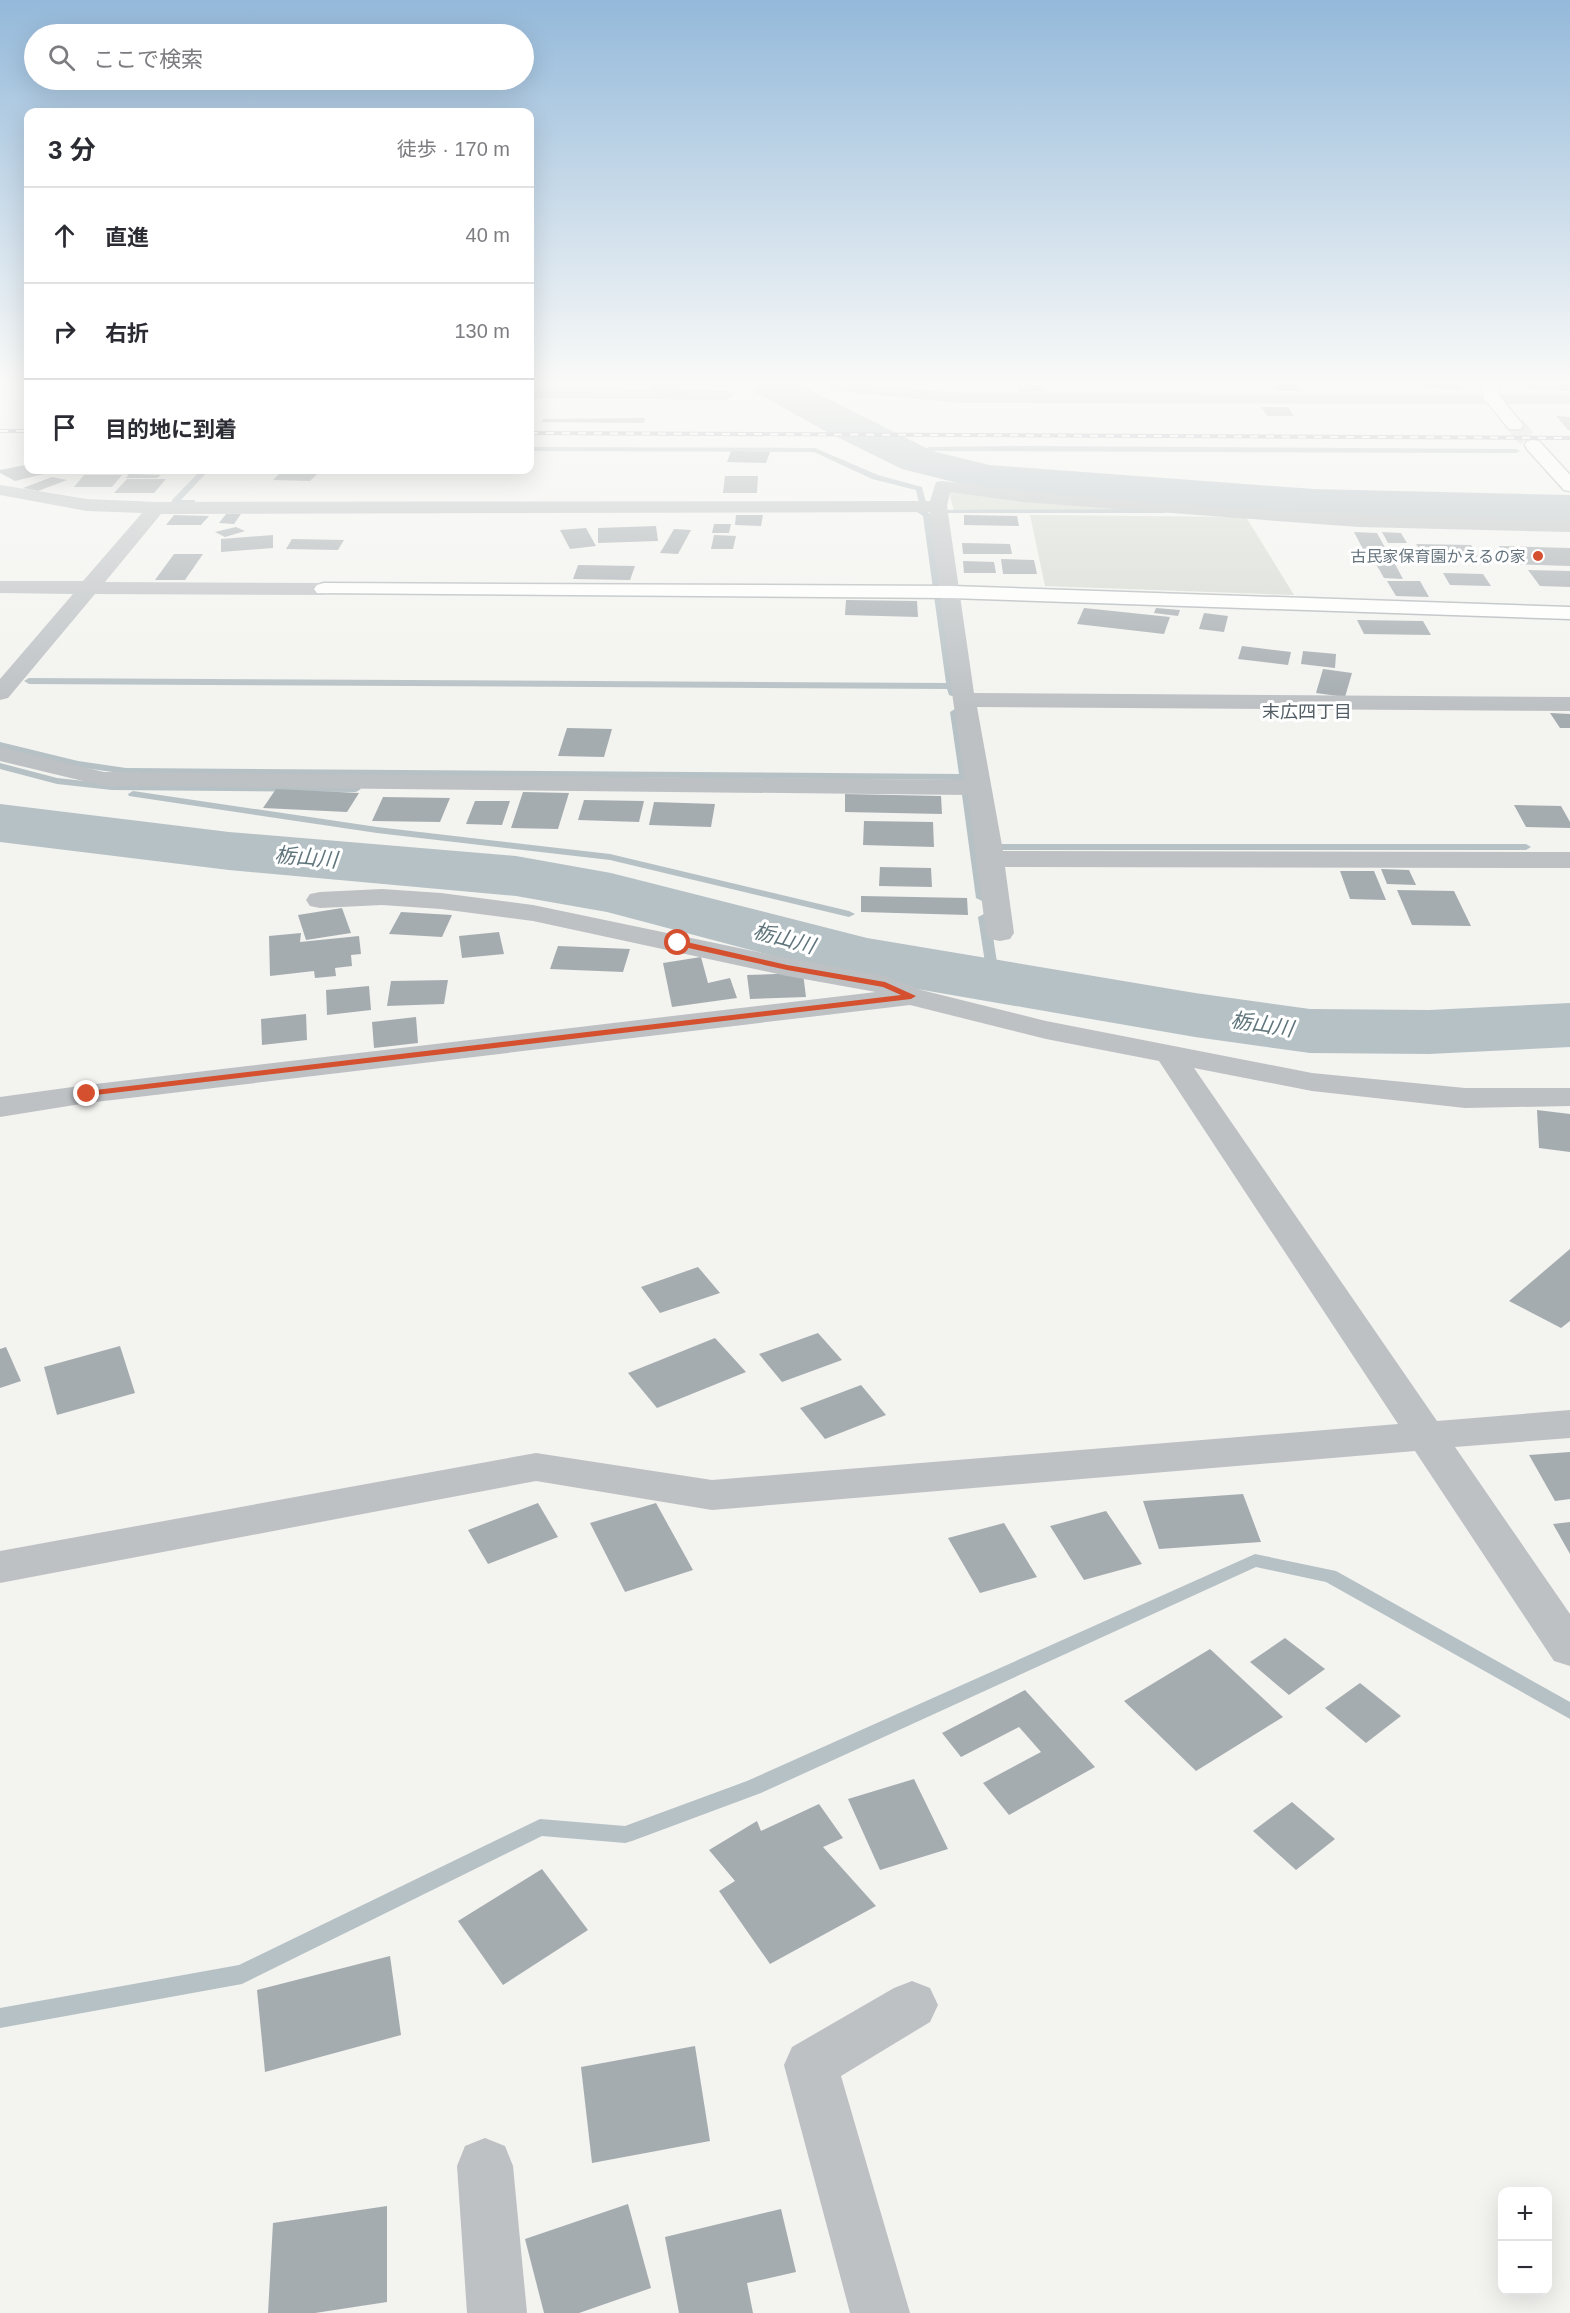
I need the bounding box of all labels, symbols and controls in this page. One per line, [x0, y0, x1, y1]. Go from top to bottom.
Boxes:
search box [24, 24, 534, 90]
icon: search [45, 41, 78, 74]
text: ここで検索 [93, 47, 203, 72]
text: 3 分 [48, 135, 96, 165]
text: 徒歩 · 170 m [397, 138, 510, 160]
icon: ahead [48, 219, 81, 252]
text: 40 m [466, 224, 510, 246]
text: 直進 [105, 225, 149, 250]
icon: right [48, 315, 81, 348]
text: 130 m [454, 320, 510, 342]
text: 右折 [105, 321, 149, 346]
icon: arrive [48, 411, 81, 444]
text: 目的地に到着 [105, 417, 237, 442]
place label: 古民家保育園かえるの家 [1350, 548, 1526, 565]
marker: 古民家保育園かえるの家 [1531, 549, 1545, 563]
district label: 末広四丁目 [1262, 702, 1352, 722]
water label: 栃山川 [274, 843, 340, 871]
water label: 栃山川 [751, 919, 819, 958]
route start [664, 929, 690, 955]
water label: 栃山川 [1229, 1008, 1297, 1041]
route end [73, 1080, 99, 1106]
map controls [1498, 2187, 1552, 2295]
button: + [1498, 2187, 1552, 2241]
button: − [1498, 2241, 1552, 2295]

